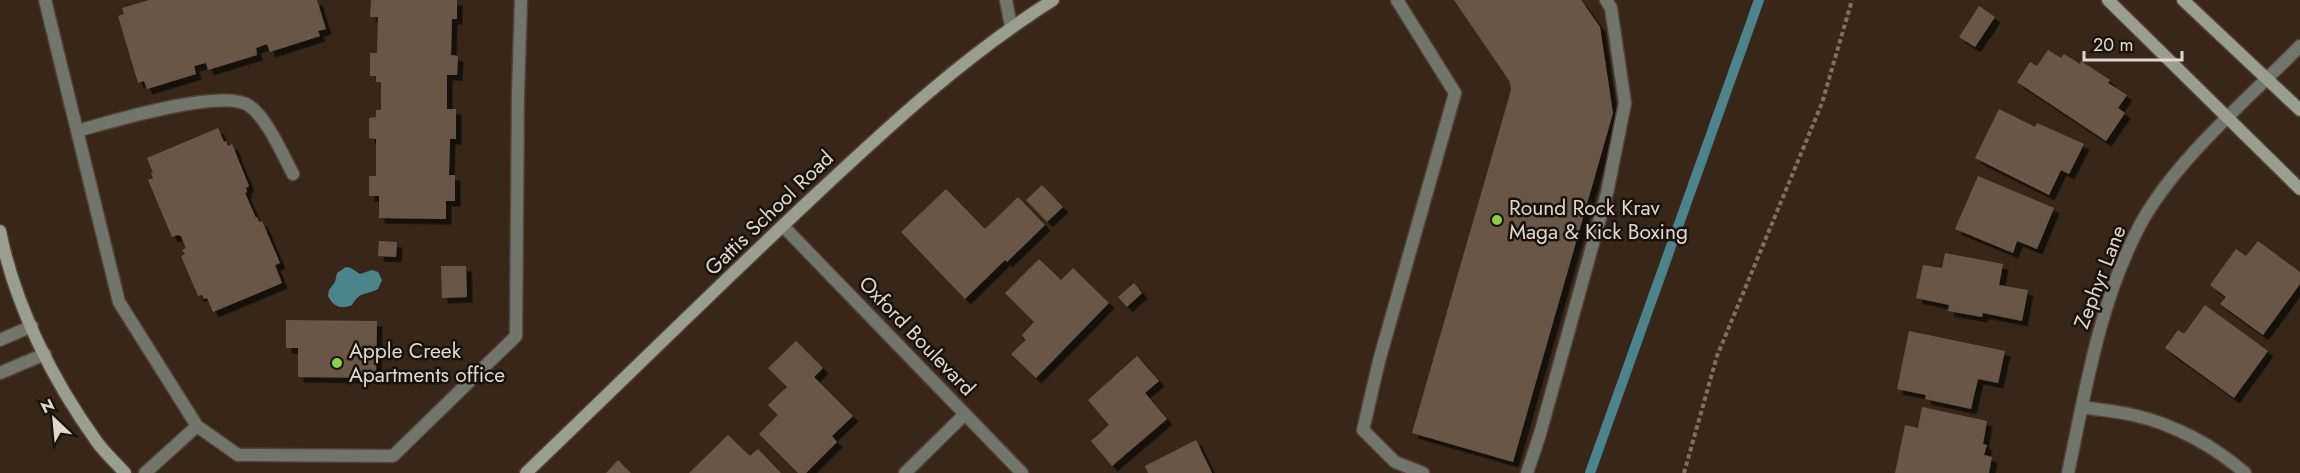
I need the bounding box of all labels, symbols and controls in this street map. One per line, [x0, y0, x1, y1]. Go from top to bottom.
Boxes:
scale bar [2084, 24, 2182, 62]
text: 20 m [2093, 32, 2133, 58]
street label: Gattis School Road [698, 144, 840, 282]
place label: Round Rock Krav Maga & Kick Boxing [1509, 193, 1688, 247]
marker: Round Rock Krav Maga & Kick Boxing [1490, 213, 1504, 227]
street label: Zephyr Lane [2067, 221, 2134, 333]
street label: Oxford Boulevard [852, 269, 982, 403]
place label: Apple Creek Apartments office [349, 336, 505, 390]
marker: Apple Creek Apartments office [330, 356, 344, 370]
north arrow [24, 389, 84, 449]
text: N [37, 393, 58, 419]

